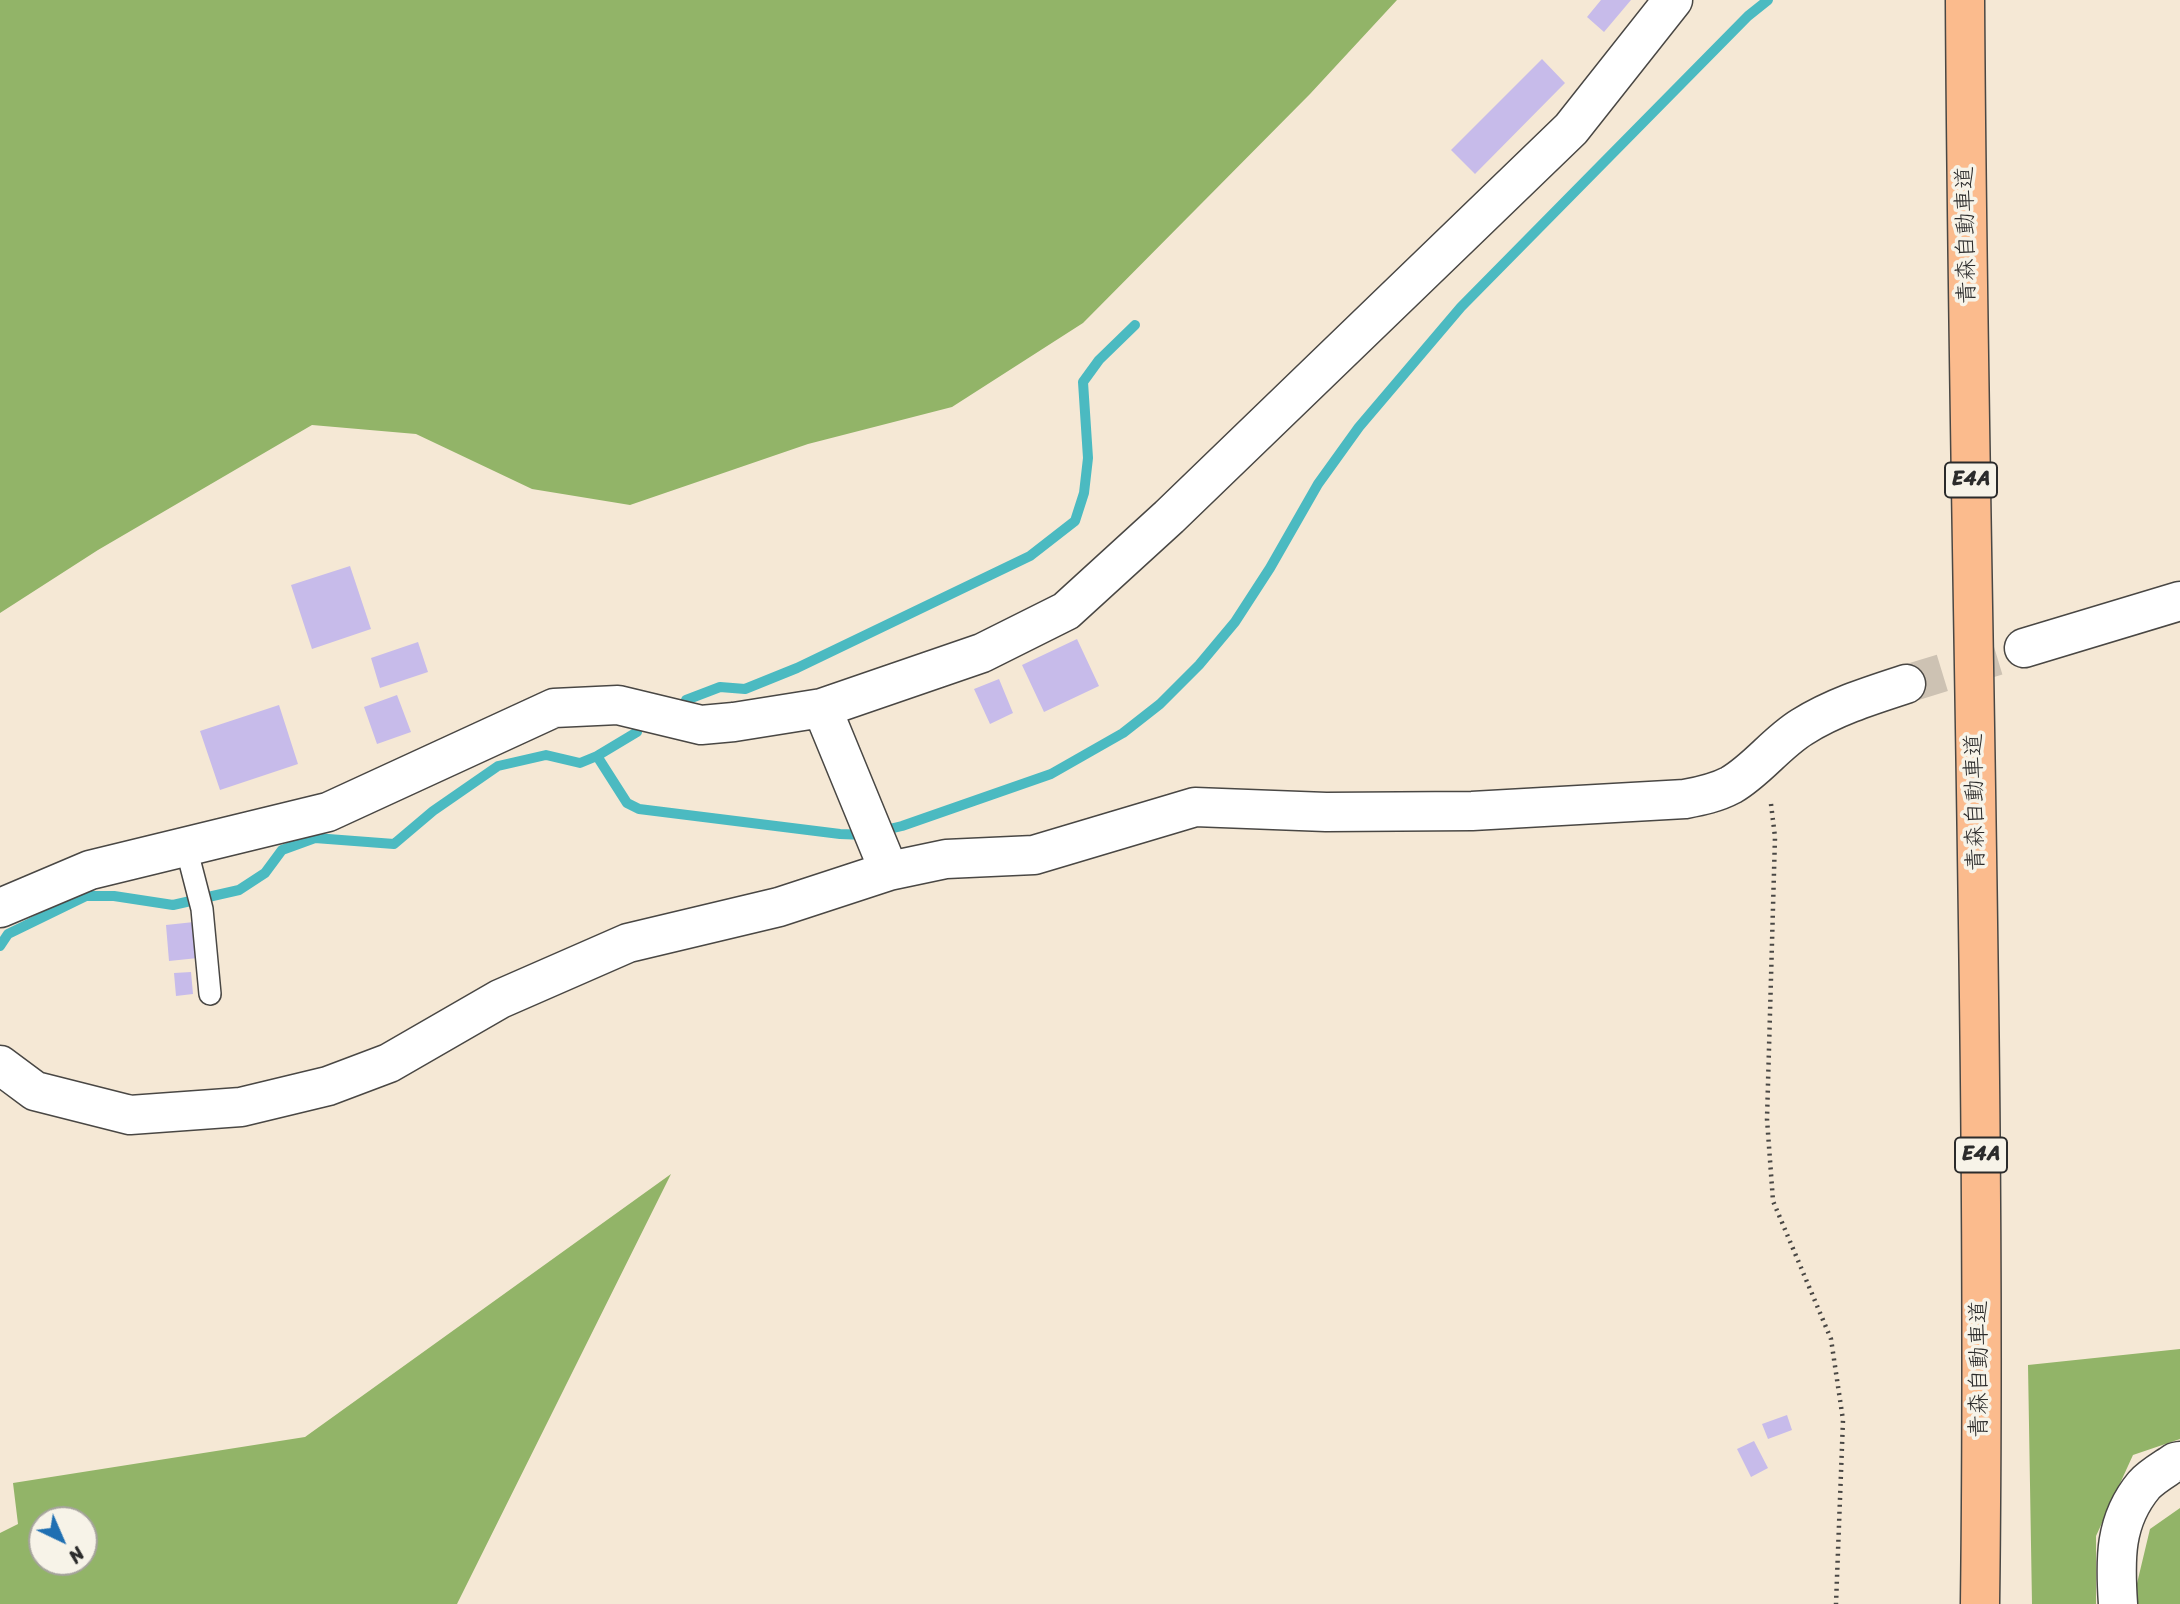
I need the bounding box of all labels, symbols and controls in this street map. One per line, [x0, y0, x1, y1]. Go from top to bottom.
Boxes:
street label: 青森自動車道 [1952, 166, 1982, 304]
road number: E4A [1945, 462, 1997, 498]
street label: 青森自動車道 [1961, 733, 1991, 871]
road number: E4A [1955, 1138, 2007, 1172]
street label: 青森自動車道 [1966, 1300, 1994, 1438]
north arrow [28, 1506, 98, 1576]
text: N [60, 1539, 93, 1571]

